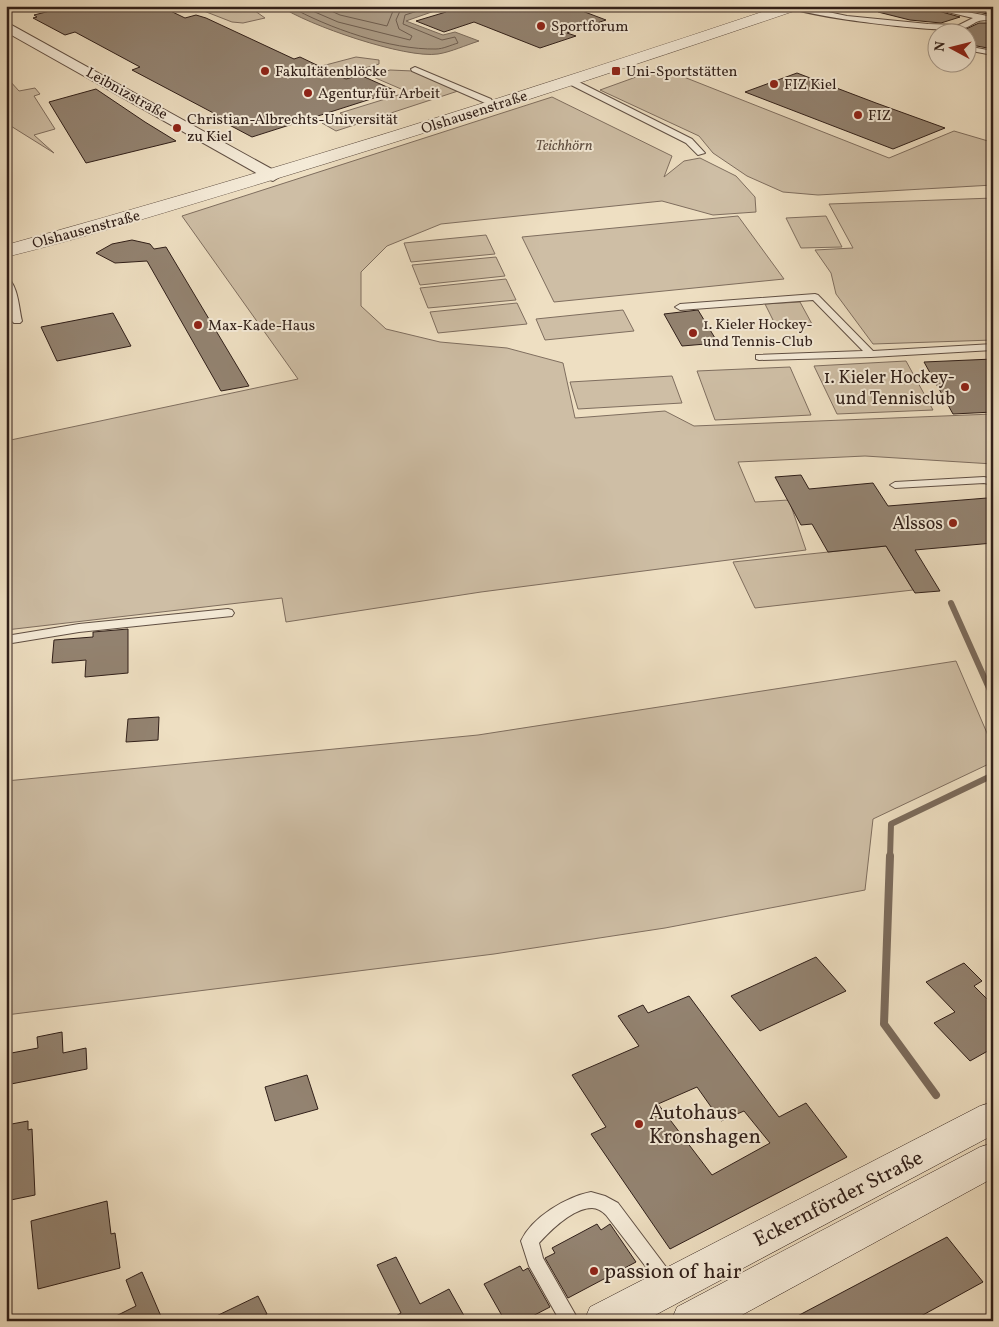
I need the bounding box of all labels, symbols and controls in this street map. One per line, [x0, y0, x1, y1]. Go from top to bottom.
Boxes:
place label: Sportforum [551, 17, 629, 38]
marker: Sportforum [535, 20, 547, 32]
north arrow [926, 22, 976, 72]
text: N [931, 40, 951, 53]
place label: Fakultätenblöcke [275, 62, 387, 83]
place label: Uni-Sportstätten [626, 62, 738, 83]
street label: Leibnizstraße [81, 63, 171, 125]
marker: Fakultätenblöcke [259, 65, 271, 77]
marker: Uni-Sportstätten [610, 65, 622, 77]
place label: FIZ Kiel [784, 75, 836, 96]
marker: FIZ Kiel [768, 78, 780, 90]
place label: Agentur für Arbeit [318, 84, 440, 105]
street label: Olshausenstraße [419, 86, 530, 141]
marker: Agentur für Arbeit [302, 87, 314, 99]
place label: FIZ [868, 106, 891, 127]
marker: FIZ [852, 109, 864, 121]
place label: Christian-Albrechts-Universität zu Kiel [187, 110, 398, 148]
marker: Christian-Albrechts-Universität zu Kiel [171, 122, 183, 134]
park label: Teichhörn [535, 136, 593, 157]
street label: Olshausenstraße [30, 206, 143, 255]
place label: 1. Kieler Hockey- und Tennis-Club [703, 315, 813, 353]
place label: Max-Kade-Haus [208, 316, 315, 337]
marker: Max-Kade-Haus [192, 319, 204, 331]
marker: 1. Kieler Hockey- und Tennis-Club [687, 327, 699, 339]
place label: 1. Kieler Hockey- und Tennisclub [824, 366, 955, 412]
marker: 1. Kieler Hockey- und Tennisclub [959, 381, 971, 393]
place label: Alssos [892, 512, 943, 537]
marker: Alssos [947, 517, 959, 529]
place label: Autohaus Kronshagen [649, 1099, 761, 1152]
marker: Autohaus Kronshagen [633, 1118, 645, 1130]
street label: Eckernförder Straße [749, 1144, 929, 1255]
place label: passion of hair [604, 1258, 742, 1287]
marker: passion of hair [588, 1265, 600, 1277]

